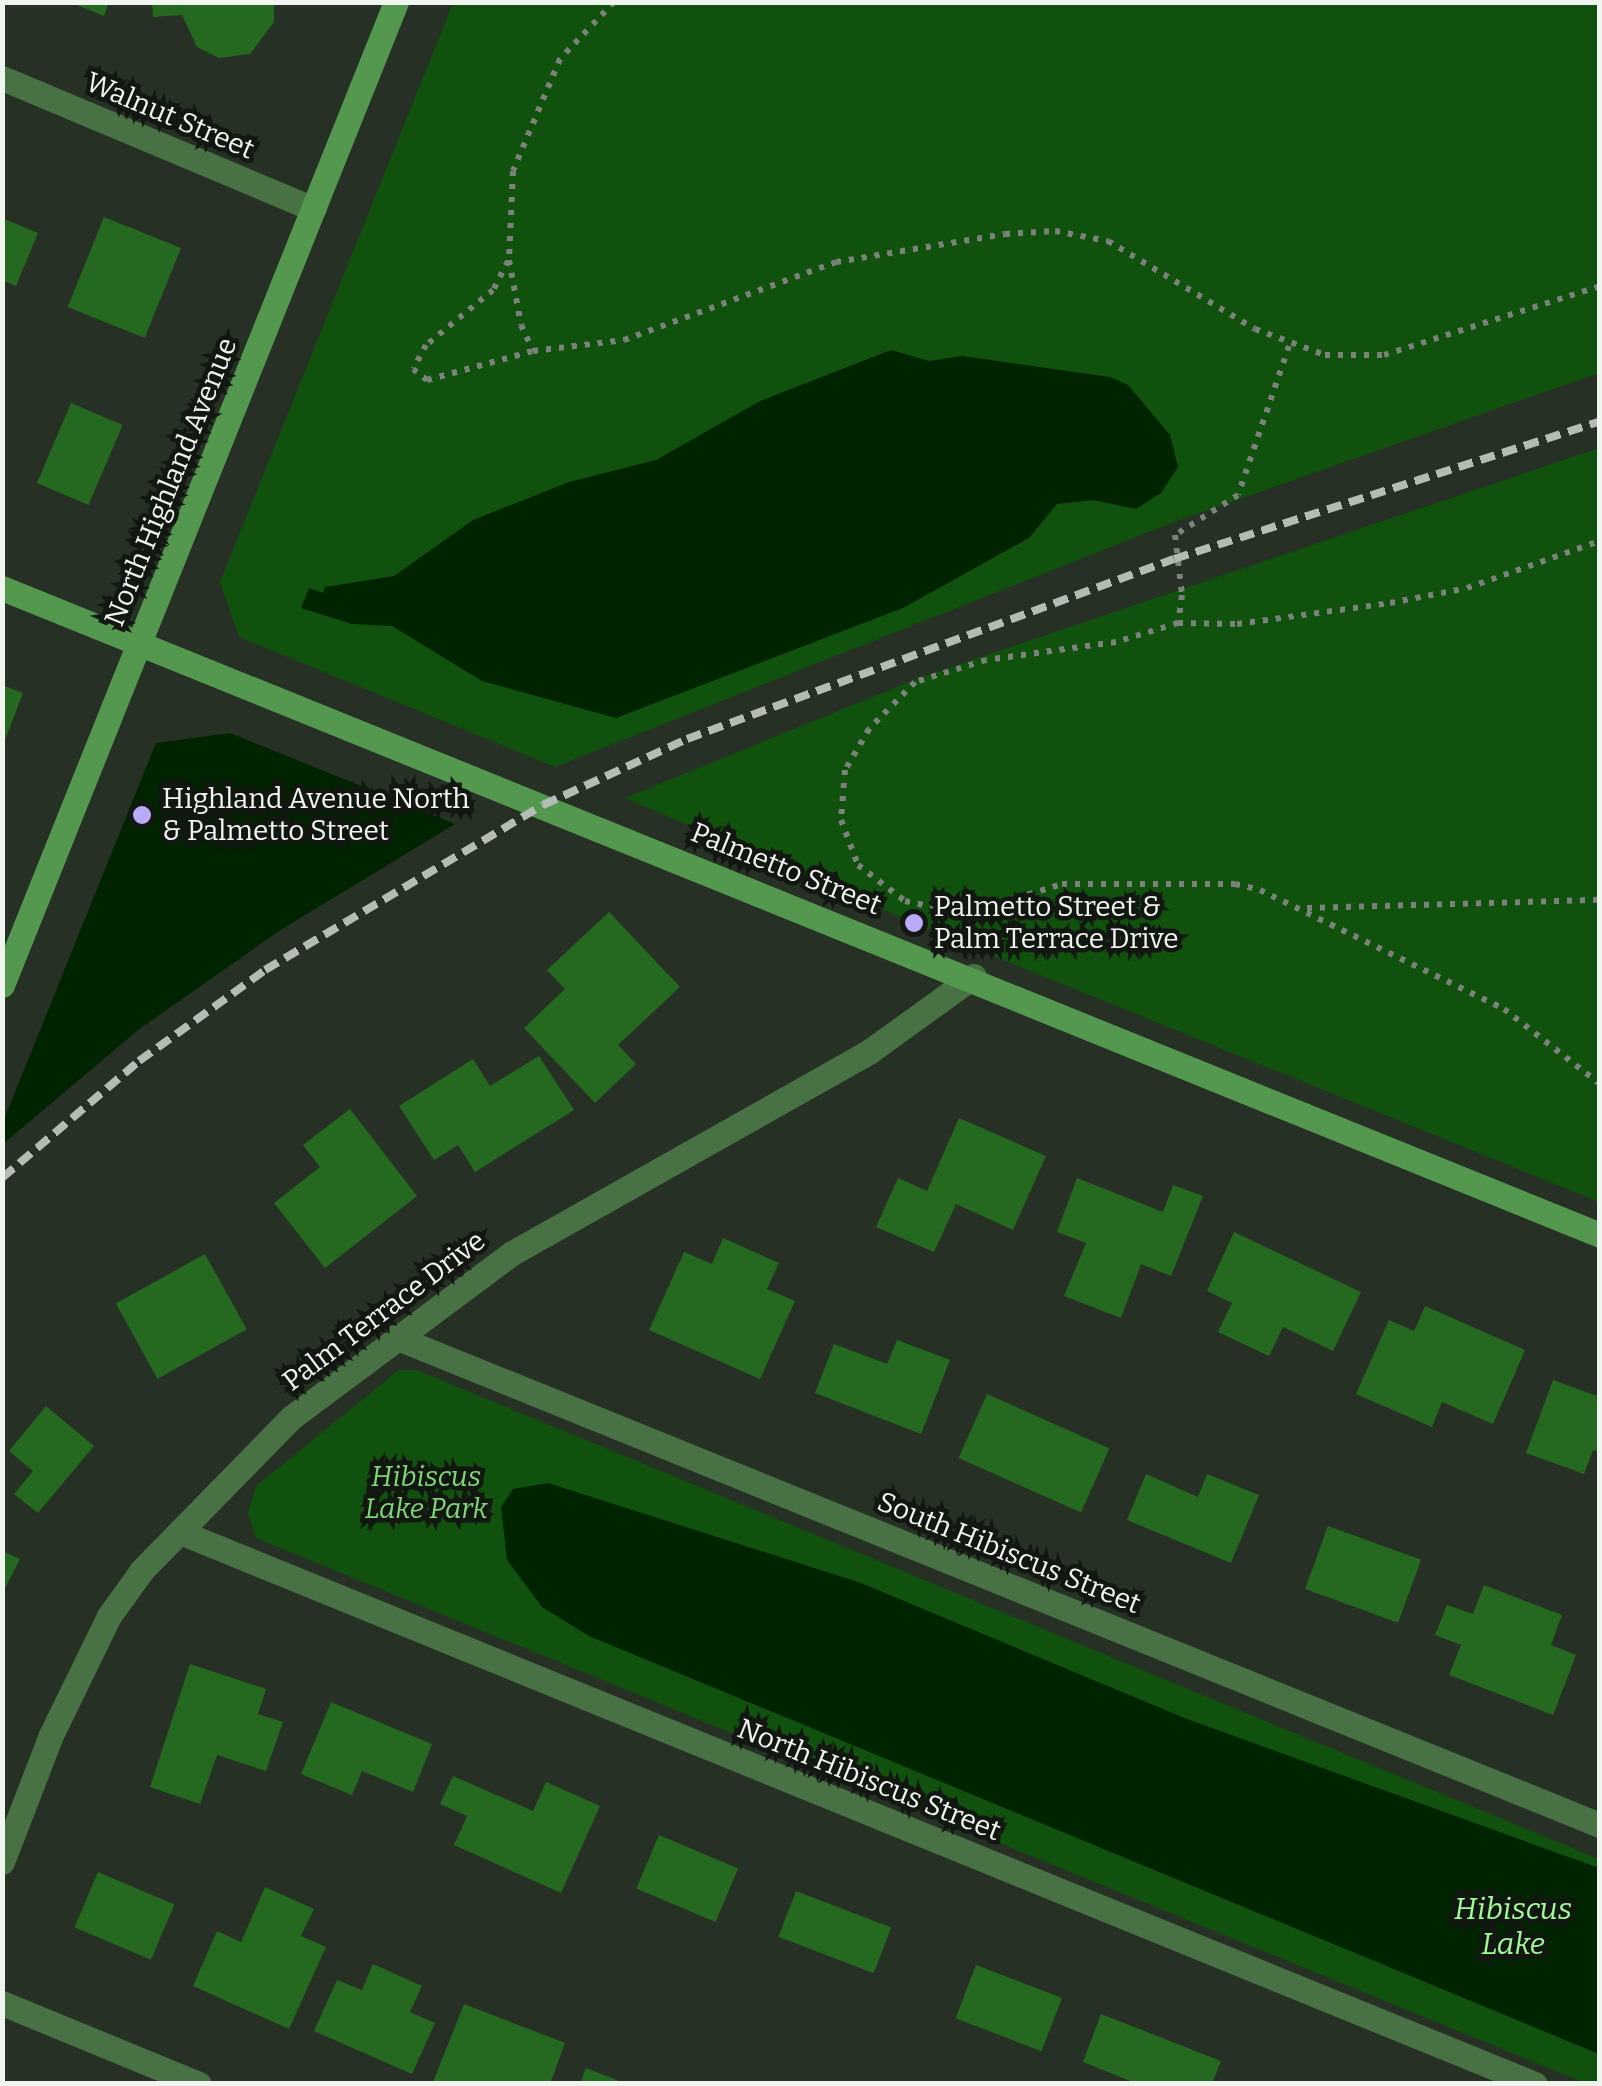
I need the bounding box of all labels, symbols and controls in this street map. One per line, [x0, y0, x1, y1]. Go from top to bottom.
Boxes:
street label: Walnut Street [81, 65, 259, 167]
street label: North Highland Avenue [98, 333, 244, 631]
place label: Highland Avenue North & Palmetto Street [162, 782, 470, 848]
marker: Highland Avenue North & Palmetto Street [131, 804, 153, 826]
street label: Palmetto Street [686, 816, 886, 922]
place label: Palmetto Street & Palm Terrace Drive [934, 890, 1179, 956]
marker: Palmetto Street & Palm Terrace Drive [903, 912, 925, 934]
street label: Palm Terrace Drive [276, 1224, 492, 1398]
park label: Hibiscus Lake Park [364, 1460, 488, 1526]
street label: South Hibiscus Street [873, 1485, 1145, 1621]
street label: North Hibiscus Street [732, 1712, 1006, 1848]
water label: Hibiscus Lake [1454, 1891, 1572, 1962]

